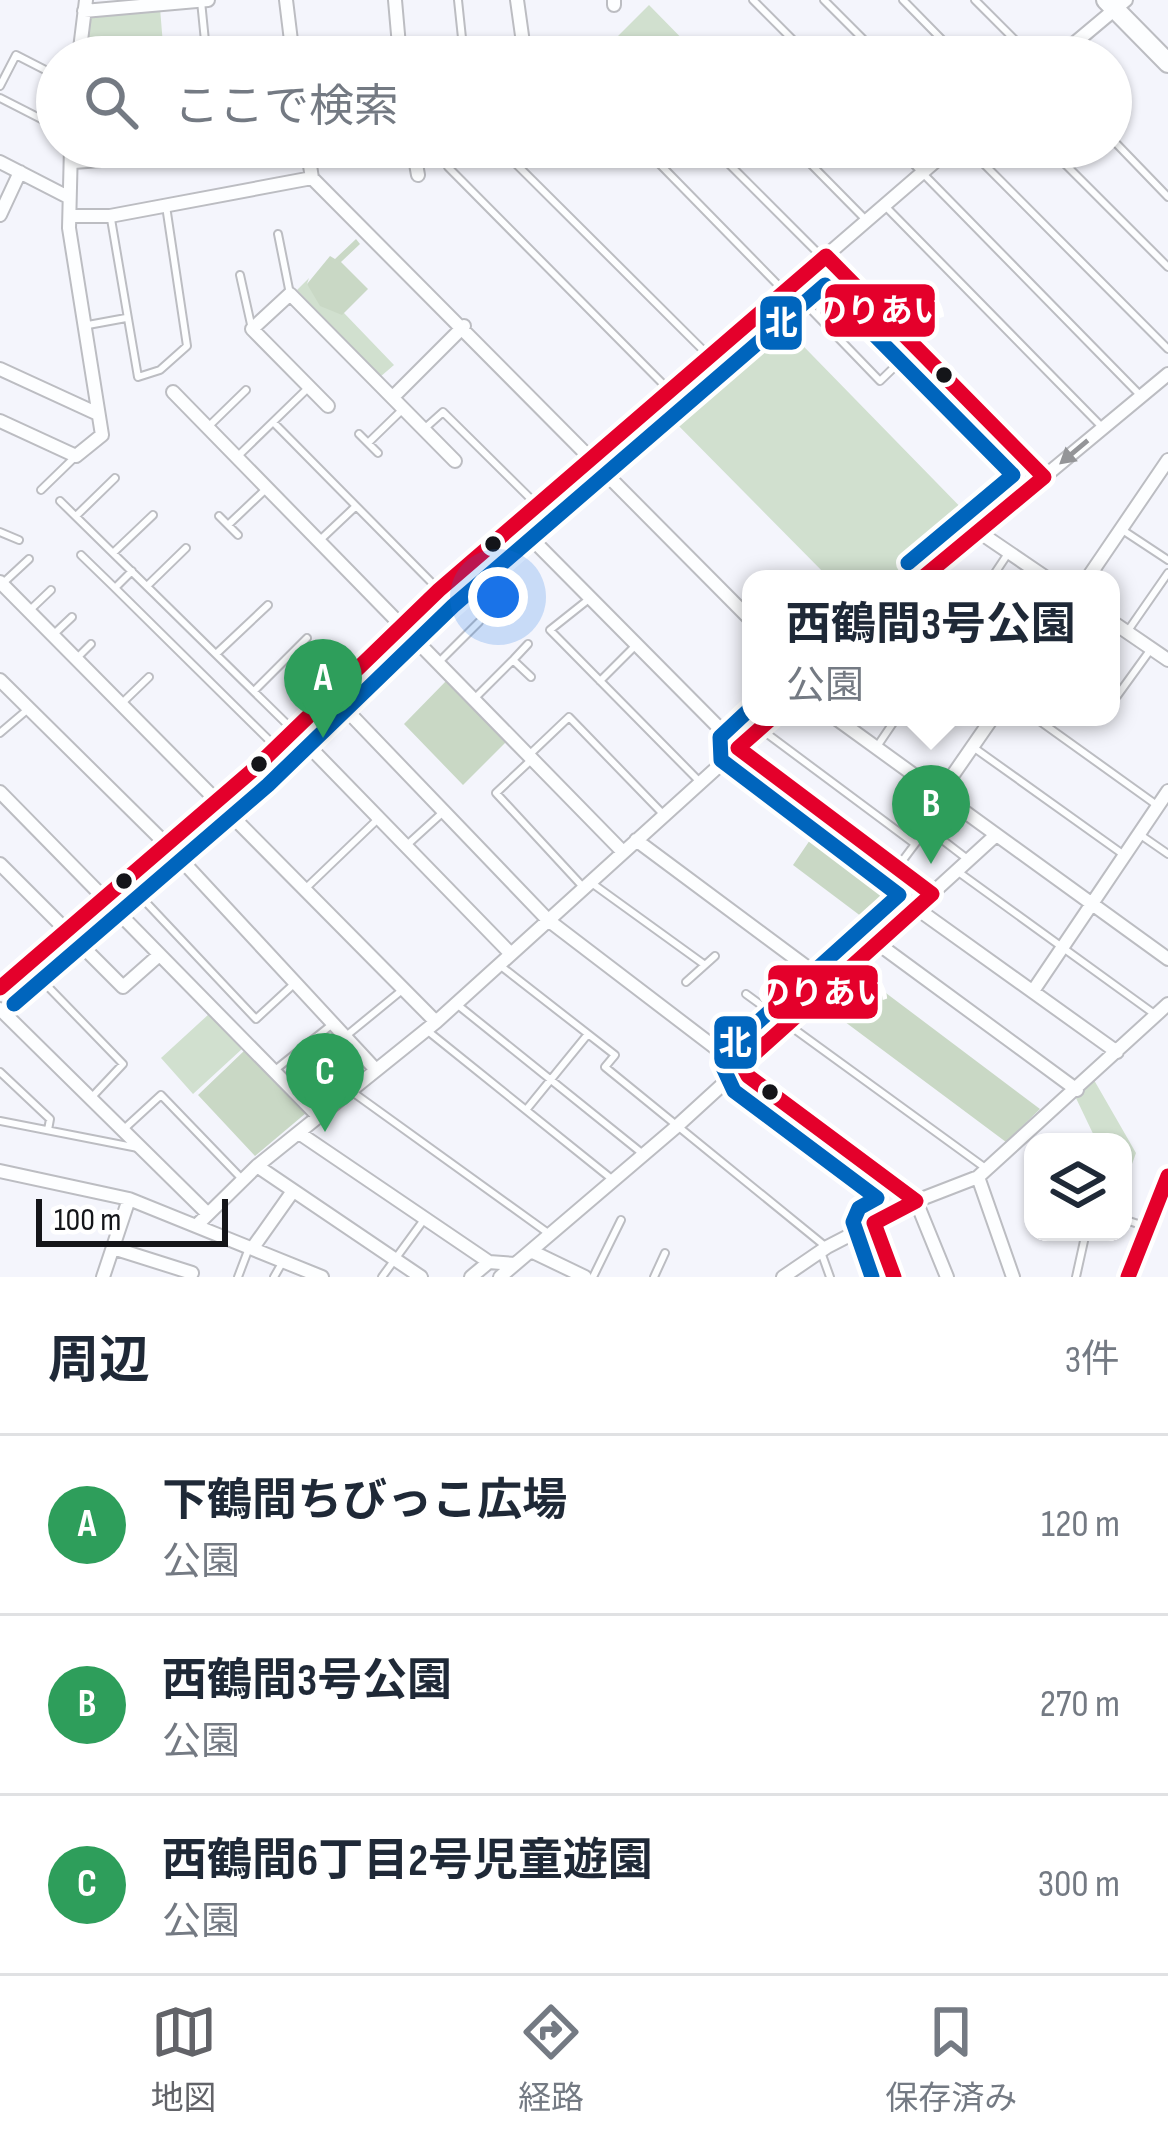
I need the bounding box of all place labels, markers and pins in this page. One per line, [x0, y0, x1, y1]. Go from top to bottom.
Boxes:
unlabelled marker [933, 364, 955, 386]
unlabelled marker [482, 533, 504, 555]
pin: A [284, 639, 362, 738]
unlabelled marker [248, 753, 270, 775]
pin: B [892, 765, 970, 864]
unlabelled marker [113, 870, 135, 892]
pin: C [286, 1033, 364, 1132]
unlabelled marker [759, 1081, 781, 1103]

